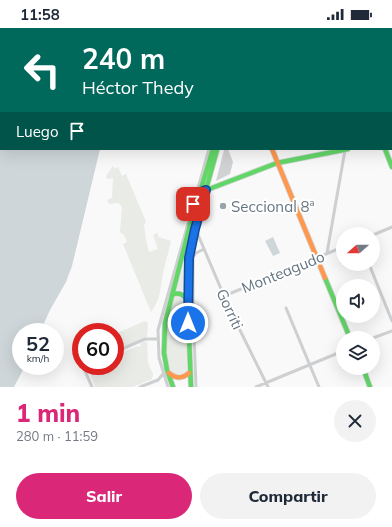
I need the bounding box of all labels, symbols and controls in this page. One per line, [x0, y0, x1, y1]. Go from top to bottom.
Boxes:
text: 11:58 [20, 5, 60, 24]
text: 240 m [82, 41, 165, 76]
icon: left [16, 44, 68, 96]
text: Héctor Thedy [82, 76, 194, 99]
icon: arrive [66, 120, 88, 142]
text: Luego [16, 122, 58, 141]
pin [176, 187, 210, 221]
icon: arrive [182, 193, 204, 215]
place label: Seccional 8ª [231, 197, 315, 216]
marker: Seccional 8ª [218, 201, 228, 211]
north arrow [336, 227, 380, 271]
map controls [336, 227, 380, 375]
street label: Monteagudo [239, 247, 327, 297]
button: sound [336, 279, 380, 323]
street label: Gorriti [212, 286, 248, 332]
position arrow [167, 302, 209, 344]
speed limit sign: 60 [72, 323, 124, 375]
text: 52 [26, 331, 50, 356]
button: layers [336, 331, 380, 375]
text: km/h [27, 352, 49, 365]
text: 1 min [16, 398, 80, 428]
button: close [334, 400, 376, 442]
text: 280 m · 11:59 [16, 428, 98, 444]
button: Salir [16, 473, 192, 519]
button: Compartir [200, 473, 376, 519]

